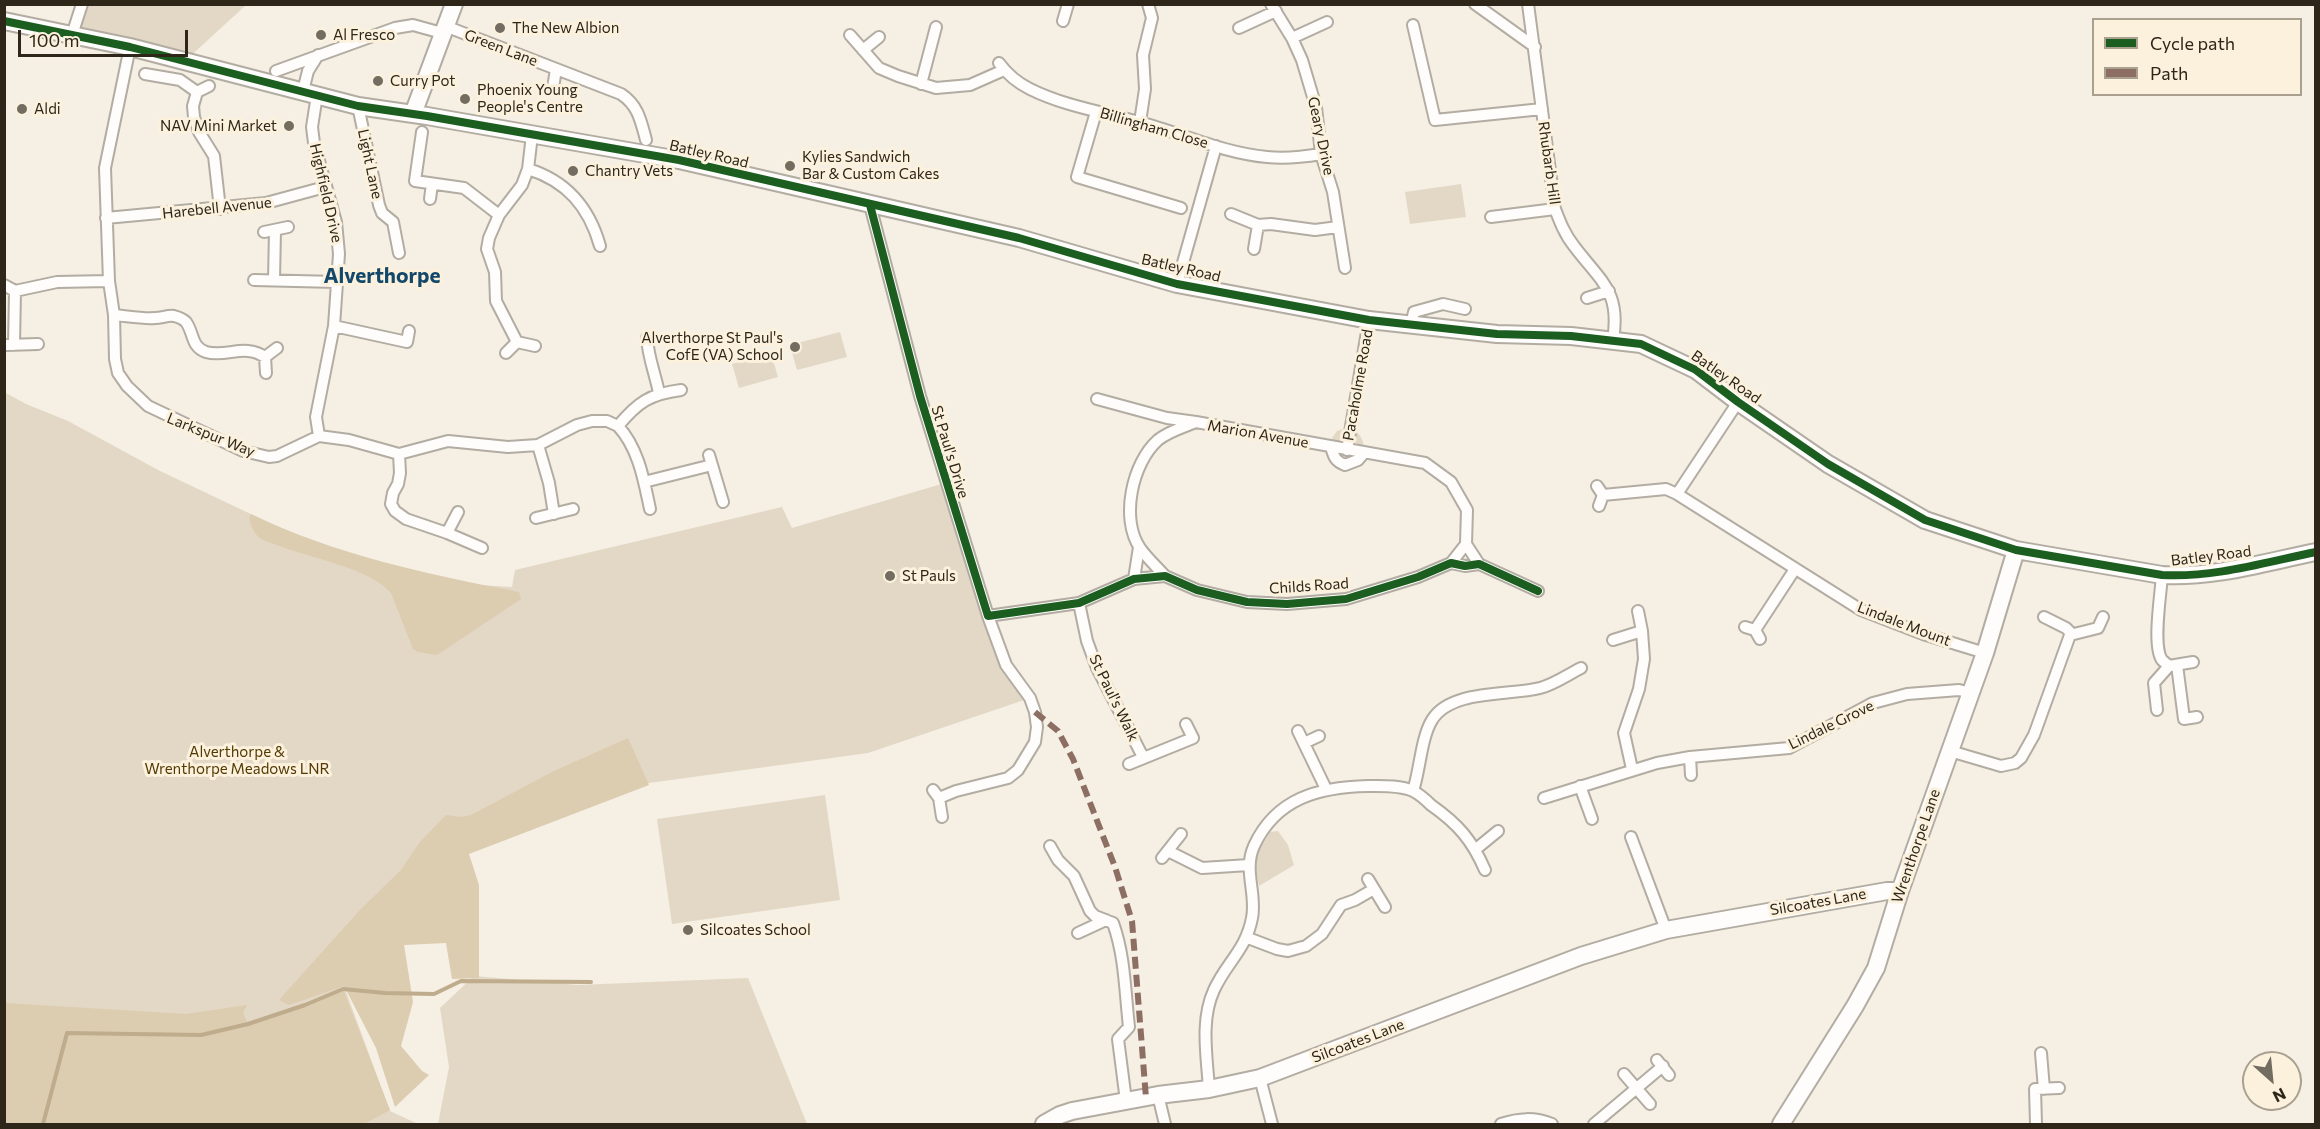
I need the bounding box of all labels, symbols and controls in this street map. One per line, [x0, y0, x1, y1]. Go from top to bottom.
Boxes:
scale bar [21, 18, 190, 56]
legend [2092, 18, 2302, 96]
place label: The New Albion [512, 19, 619, 37]
marker: The New Albion [493, 21, 507, 35]
place label: Al Fresco [333, 26, 395, 44]
street label: Green Lane [462, 26, 540, 70]
marker: Al Fresco [314, 28, 328, 42]
text: 100 m [29, 29, 79, 51]
text: Cycle path [2150, 32, 2235, 54]
text: Path [2150, 62, 2188, 84]
place label: Curry Pot [390, 72, 455, 90]
marker: Curry Pot [371, 74, 385, 88]
place label: Phoenix Young People's Centre [477, 81, 583, 116]
marker: Phoenix Young People's Centre [458, 92, 472, 106]
street label: Geary Drive [1304, 95, 1338, 177]
place label: Aldi [34, 100, 61, 118]
marker: Aldi [15, 102, 29, 116]
street label: Billingham Close [1098, 104, 1210, 152]
place label: NAV Mini Market [160, 117, 277, 135]
marker: NAV Mini Market [282, 119, 296, 133]
street label: Rhubarb Hill [1534, 120, 1564, 206]
street label: Light Lane [354, 127, 386, 201]
street label: Batley Road [668, 136, 750, 172]
street label: Highfield Drive [306, 142, 346, 244]
place label: Kylies Sandwich Bar & Custom Cakes [802, 148, 939, 183]
marker: Kylies Sandwich Bar & Custom Cakes [783, 159, 797, 173]
place label: Chantry Vets [585, 162, 673, 180]
marker: Chantry Vets [566, 164, 580, 178]
street label: Harebell Avenue [161, 193, 273, 223]
street label: Batley Road [1140, 250, 1222, 286]
district label: Alverthorpe [323, 263, 441, 289]
street label: Pacaholme Road [1339, 328, 1377, 442]
place label: Alverthorpe St Paul's CofE (VA) School [641, 329, 783, 364]
marker: Alverthorpe St Paul's CofE (VA) School [788, 340, 802, 354]
street label: Batley Road [1688, 346, 1764, 408]
street label: St Paul's Drive [927, 403, 973, 501]
street label: Larkspur Way [164, 409, 258, 461]
street label: Marion Avenue [1206, 416, 1310, 452]
street label: Batley Road [2170, 542, 2252, 570]
place label: St Pauls [902, 567, 956, 585]
marker: St Pauls [883, 569, 897, 583]
street label: Childs Road [1269, 574, 1349, 598]
street label: Lindale Mount [1855, 598, 1953, 650]
street label: St Paul's Walk [1085, 652, 1143, 744]
street label: Lindale Grove [1785, 697, 1877, 753]
park label: Alverthorpe & Wrenthorpe Meadows LNR [144, 743, 330, 778]
street label: Wrenthorpe Lane [1888, 787, 1944, 905]
street label: Silcoates Lane [1769, 885, 1867, 919]
place label: Silcoates School [700, 921, 811, 939]
marker: Silcoates School [681, 923, 695, 937]
street label: Silcoates Lane [1309, 1015, 1407, 1067]
north arrow [2242, 1051, 2302, 1111]
text: N [2270, 1085, 2289, 1107]

